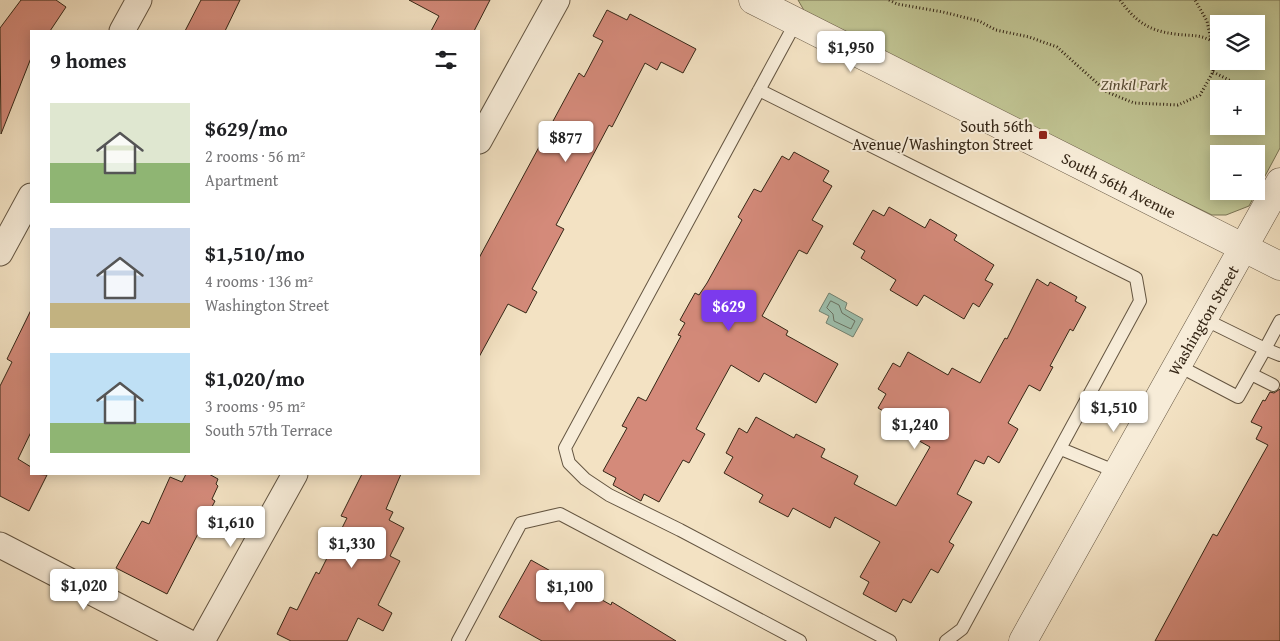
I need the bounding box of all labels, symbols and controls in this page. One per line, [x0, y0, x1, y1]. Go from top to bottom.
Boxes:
map controls [1210, 15, 1265, 200]
button: layers [1210, 15, 1265, 70]
pin: $1,950 [810, 30, 892, 73]
text: $1,950 [828, 35, 874, 59]
text: 9 homes [50, 45, 126, 76]
icon: filters [432, 46, 460, 74]
park label: Zinkil Park [1100, 72, 1168, 96]
button: + [1210, 80, 1265, 135]
text: $629/mo [205, 113, 288, 144]
place label: South 56th Avenue/Washington Street [852, 114, 1033, 156]
pin: $877 [536, 120, 596, 163]
icon: home [90, 123, 150, 183]
text: $877 [549, 125, 583, 149]
marker: South 56th Avenue/Washington Street [1037, 129, 1049, 141]
text: 2 rooms · 56 m² [205, 144, 305, 168]
button: − [1210, 145, 1265, 200]
street label: South 56th Avenue [1058, 146, 1180, 224]
text: Apartment [205, 168, 278, 192]
text: $1,510/mo [205, 238, 305, 269]
icon: home [90, 248, 150, 308]
street label: Washington Street [1162, 260, 1245, 380]
text: 4 rooms · 136 m² [205, 269, 313, 293]
pin: $629 [699, 290, 759, 332]
text: Washington Street [205, 293, 329, 317]
text: $629 [712, 294, 746, 318]
text: $1,020/mo [205, 363, 305, 394]
icon: home [90, 373, 150, 433]
pin: $1,510 [1073, 390, 1155, 433]
text: 3 rooms · 95 m² [205, 394, 305, 418]
text: $1,510 [1091, 395, 1137, 419]
pin: $1,240 [874, 408, 956, 450]
text: $1,240 [892, 412, 938, 436]
text: South 57th Terrace [205, 418, 332, 442]
pin: $1,610 [190, 506, 272, 548]
text: $1,610 [208, 510, 254, 534]
pin: $1,330 [311, 526, 393, 569]
text: $1,330 [329, 531, 375, 555]
pin: $1,020 [43, 568, 125, 611]
pin: $1,100 [529, 570, 611, 612]
text: $1,020 [61, 573, 107, 597]
text: $1,100 [547, 574, 593, 598]

